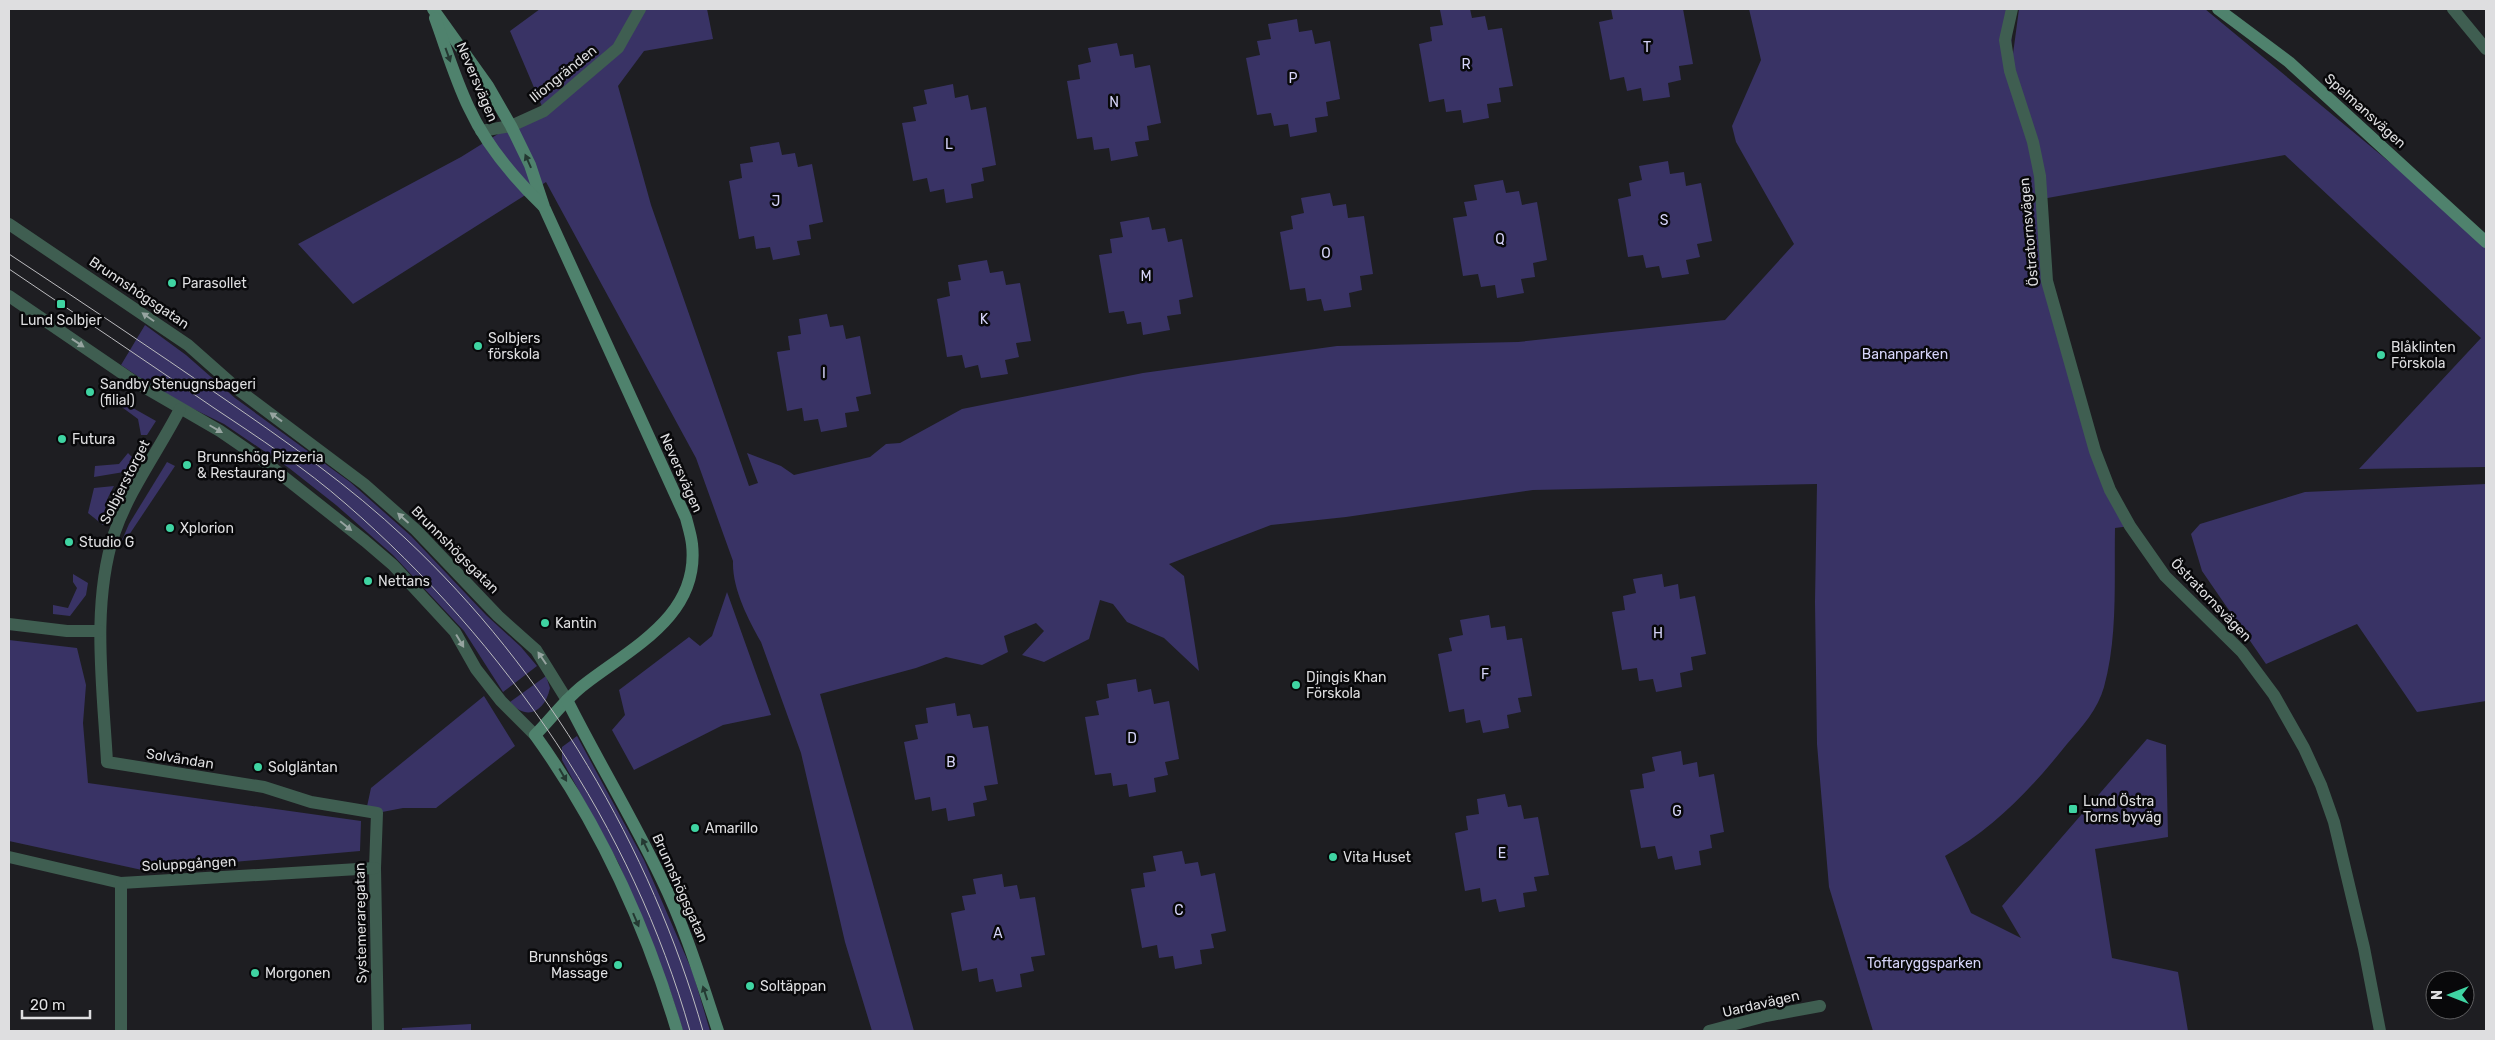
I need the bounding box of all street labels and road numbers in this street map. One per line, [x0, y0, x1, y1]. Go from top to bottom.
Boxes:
street label: Neversvägen [453, 40, 501, 124]
street label: Iliongränden [526, 42, 600, 106]
street label: Spelmansvägen [2321, 70, 2409, 152]
street label: Östratornsvägen [2016, 177, 2042, 287]
street label: Brunnshögsgatan [86, 253, 192, 333]
street label: Neversvägen [656, 431, 706, 515]
street label: Solbjerstorget [96, 436, 154, 527]
street label: Brunnshögsgatan [408, 503, 502, 597]
street label: Östratornsvägen [2167, 555, 2255, 645]
street label: Solvändan [145, 745, 215, 773]
street label: Brunnshögsgatan [648, 831, 712, 945]
street label: Soluppgången [141, 853, 237, 875]
street label: Systemeraregatan [351, 863, 371, 983]
street label: Uardavägen [1721, 987, 1801, 1021]

